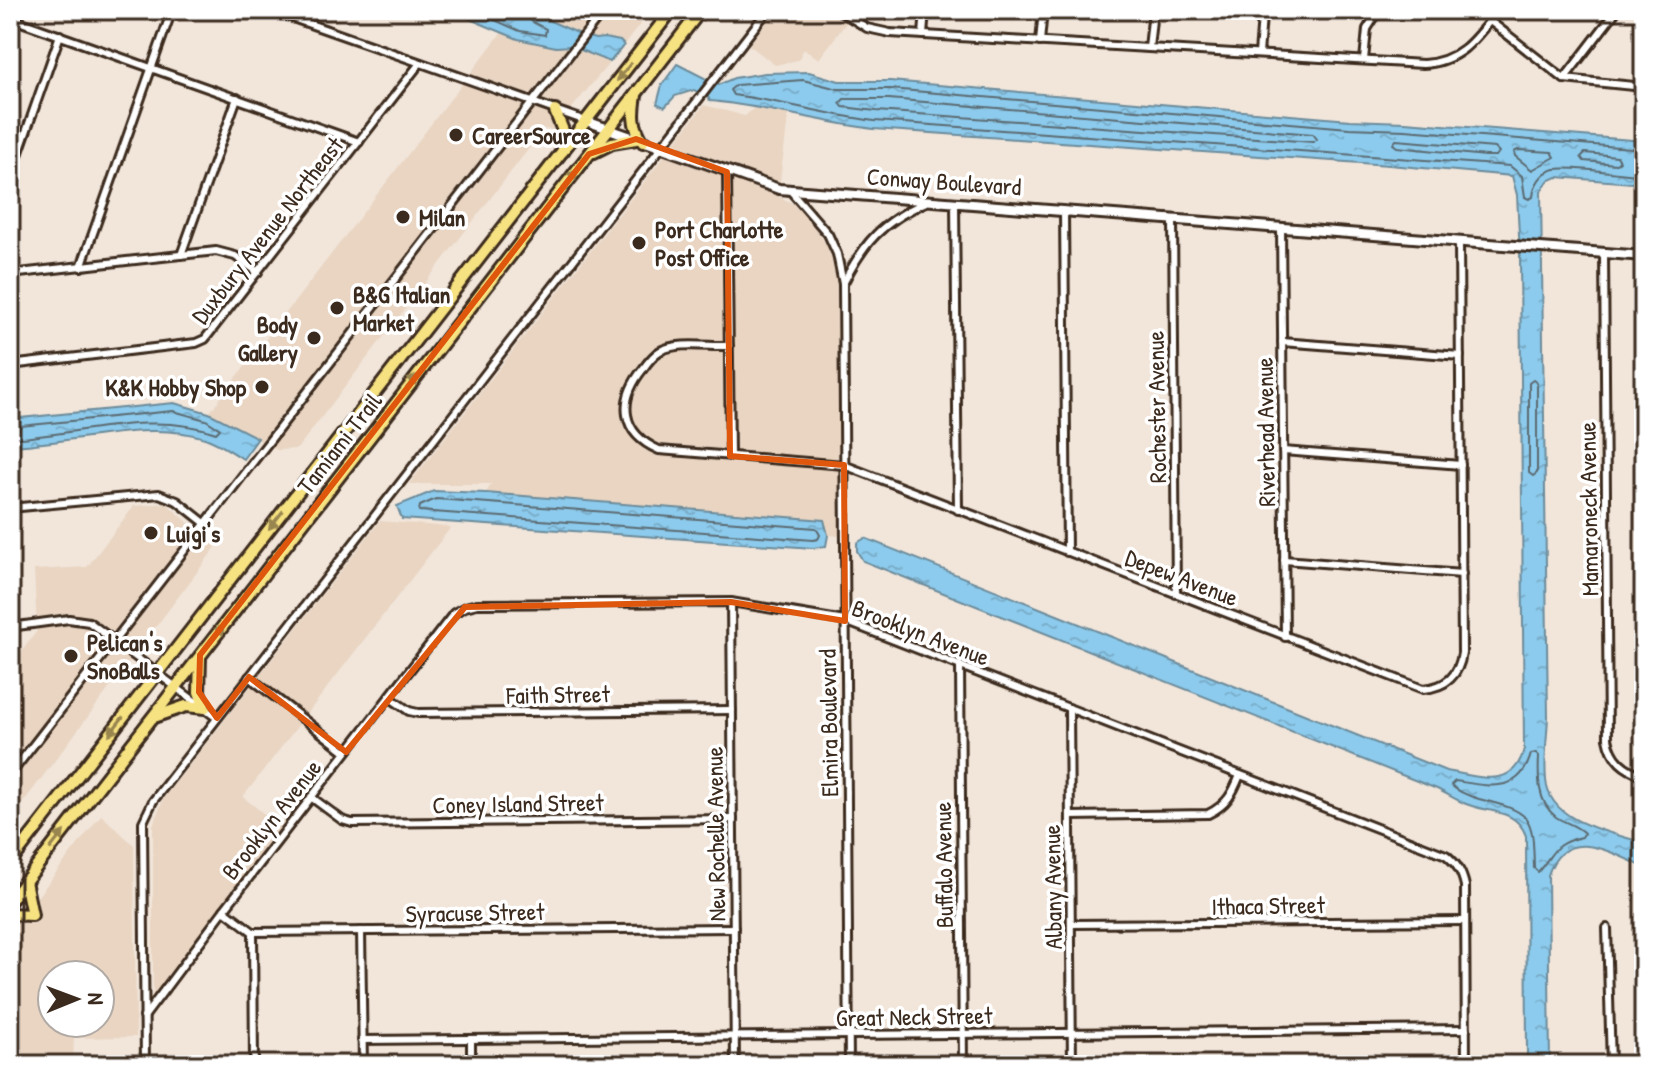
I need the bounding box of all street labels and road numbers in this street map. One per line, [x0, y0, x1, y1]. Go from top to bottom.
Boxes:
street label: Duxbury Avenue Northeast [184, 129, 351, 330]
street label: Conway Boulevard [866, 160, 1022, 202]
street label: Rochester Avenue [1139, 330, 1173, 483]
street label: Riverhead Avenue [1248, 357, 1282, 507]
street label: Tamiami Trail [289, 385, 389, 500]
street label: Mamaroneck Avenue [1570, 421, 1606, 596]
street label: Depew Avenue [1121, 541, 1243, 613]
street label: Brooklyn Avenue [848, 591, 995, 673]
street label: Elmira Boulevard [811, 649, 845, 797]
street label: Faith Street [505, 677, 611, 711]
street label: New Rochelle Avenue [697, 746, 733, 922]
street label: Brooklyn Avenue [214, 752, 328, 886]
street label: Coney Island Street [432, 785, 605, 820]
street label: Buffalo Avenue [926, 801, 960, 928]
street label: Albany Avenue [1035, 824, 1069, 950]
street label: Ithaca Street [1211, 888, 1326, 922]
street label: Syracuse Street [405, 895, 545, 929]
street label: Great Neck Street [835, 999, 993, 1033]

